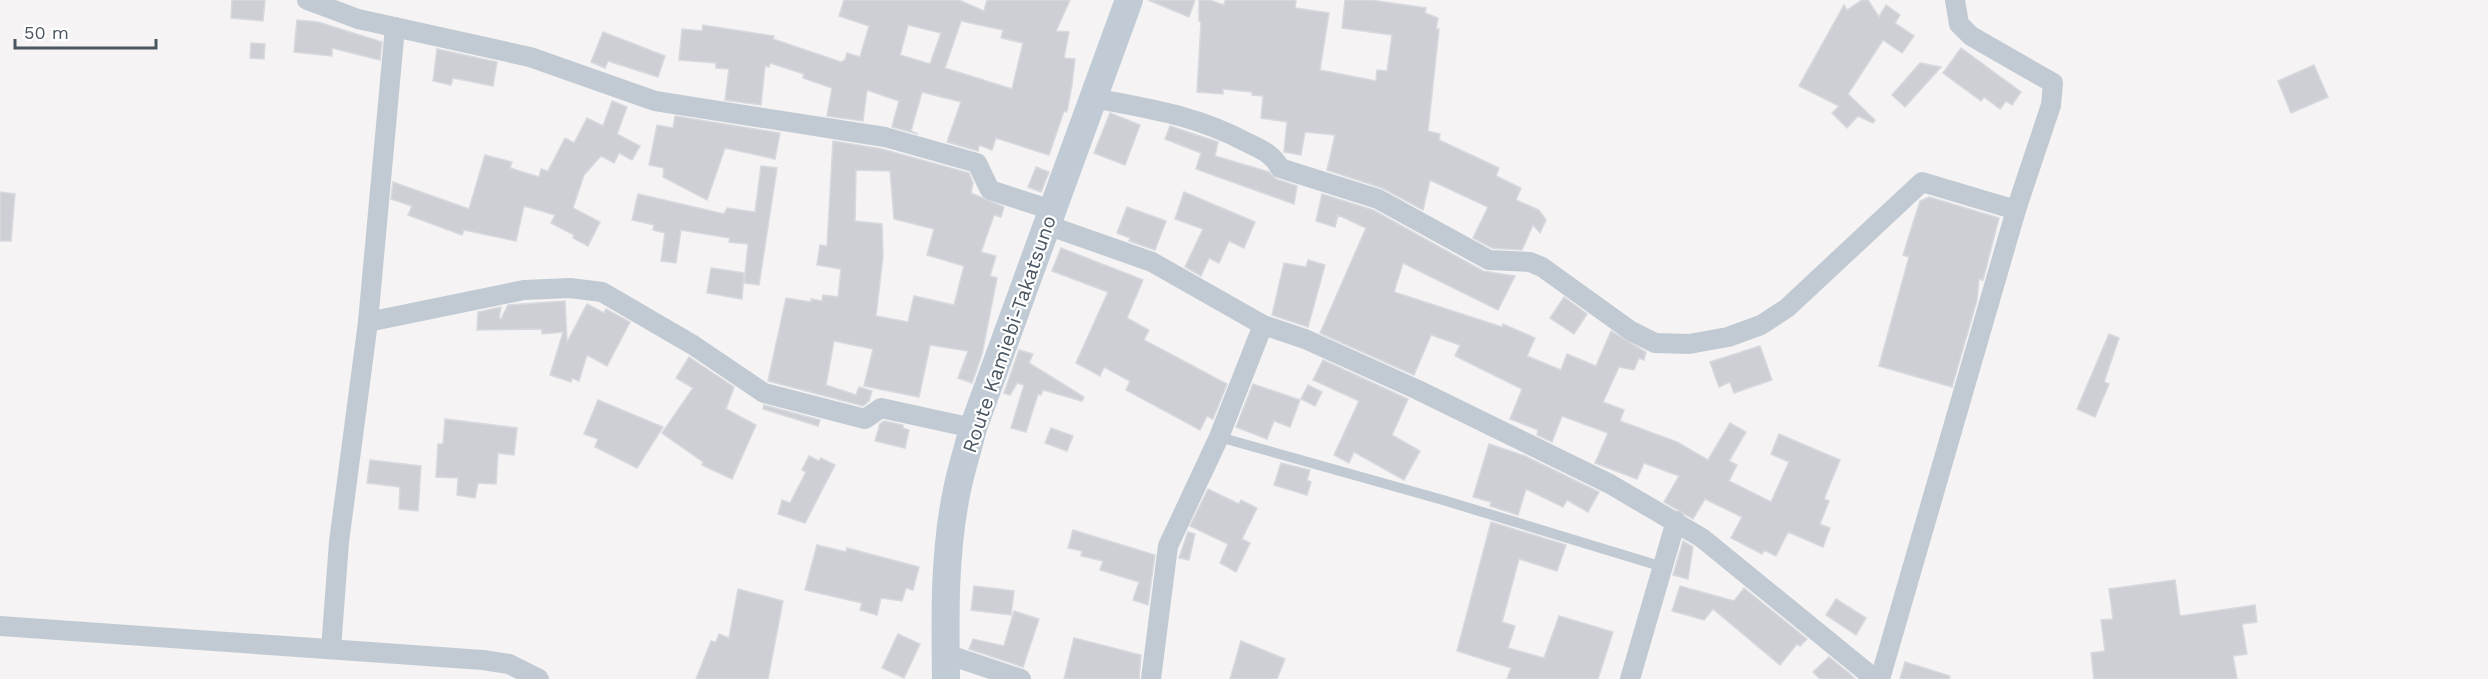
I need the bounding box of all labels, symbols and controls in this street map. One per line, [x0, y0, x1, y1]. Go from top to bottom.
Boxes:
scale bar [15, 12, 156, 50]
text: 50 m [24, 22, 69, 43]
street label: Route Kamiebi-Takatsuno [957, 212, 1061, 456]

